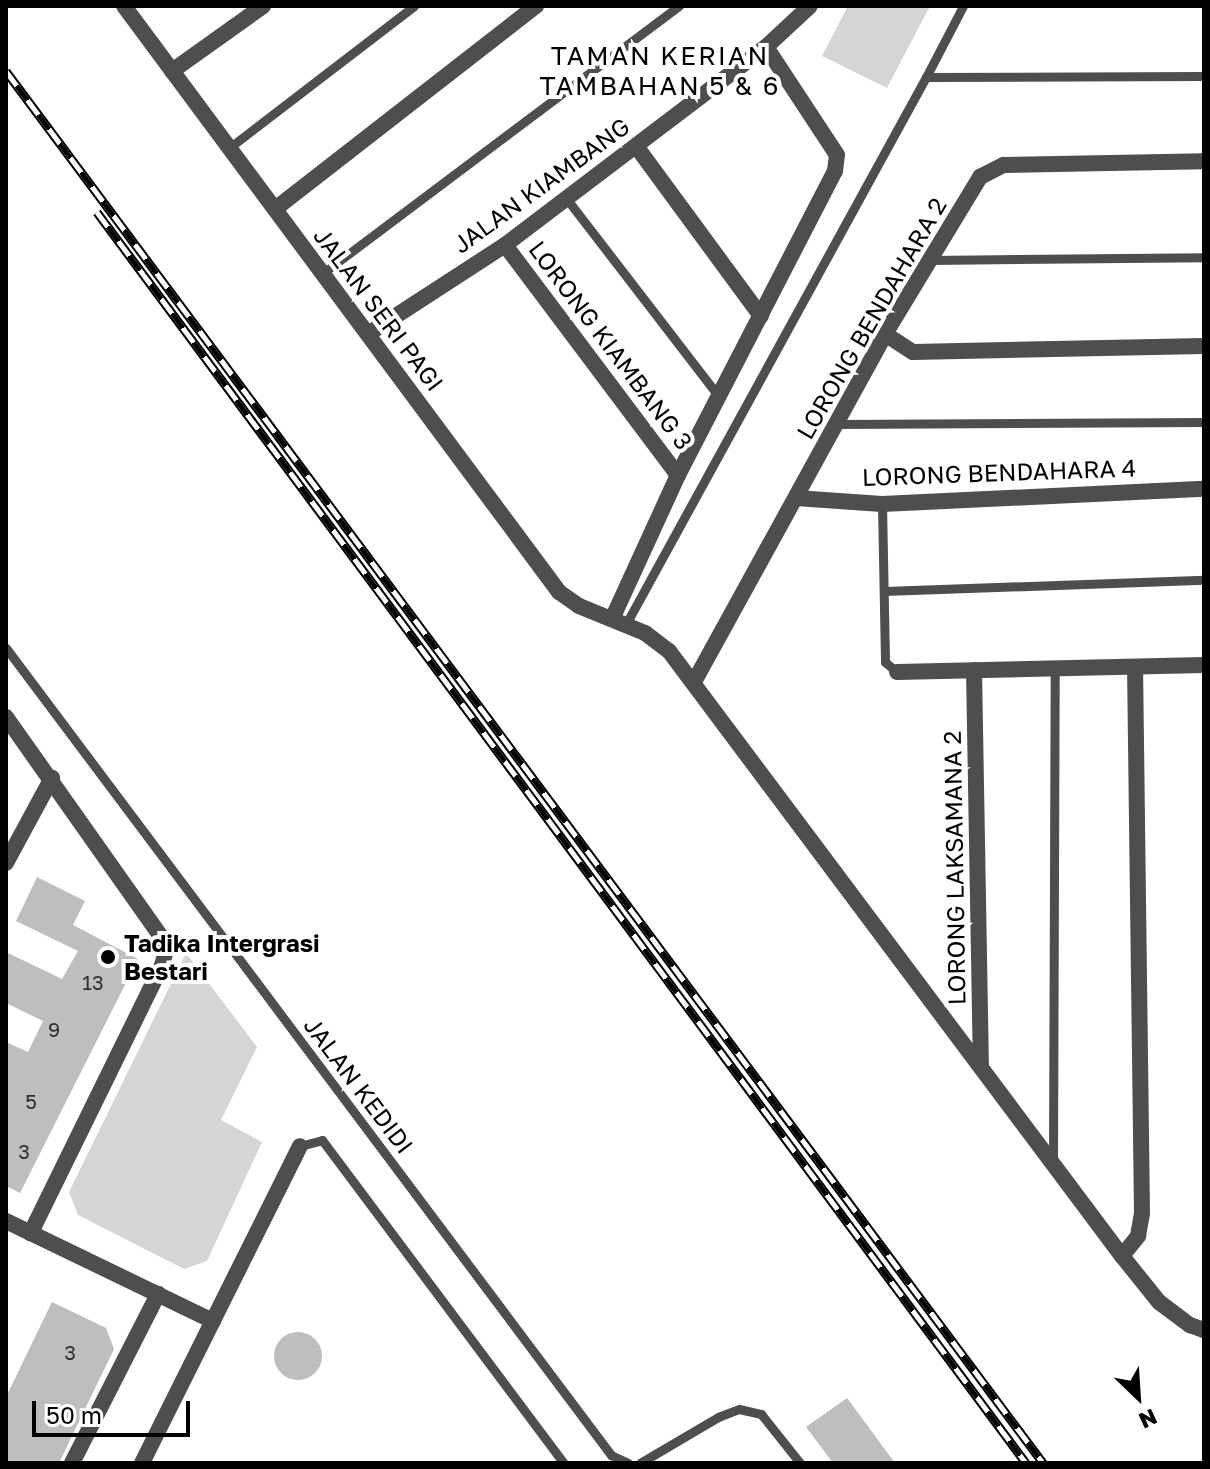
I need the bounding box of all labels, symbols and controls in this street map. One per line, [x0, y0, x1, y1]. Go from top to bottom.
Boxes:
district label: TAMAN KERIAN TAMBAHAN 5 & 6 [540, 40, 780, 102]
street label: JALAN KIAMBANG [447, 111, 635, 259]
street label: LORONG BENDAHARA 2 [790, 192, 952, 444]
street label: JALAN SERI PAGI [308, 222, 450, 396]
street label: LORONG KIAMBANG 3 [523, 235, 699, 455]
street label: LORONG BENDAHARA 4 [861, 453, 1137, 491]
street label: LORONG LAKSAMANA 2 [937, 731, 971, 1005]
place label: Tadika Intergrasi Bestari [124, 929, 320, 985]
marker: Tadika Intergrasi Bestari [99, 948, 117, 966]
house number: 13 [82, 970, 104, 994]
street label: JALAN KEDIDI [298, 1011, 420, 1159]
house number: 9 [48, 1017, 60, 1041]
house number: 5 [25, 1089, 37, 1113]
house number: 3 [18, 1139, 30, 1163]
house number: 3 [64, 1340, 76, 1364]
north arrow [1098, 1357, 1178, 1437]
scale bar [36, 1385, 194, 1435]
text: 50 m [46, 1400, 102, 1429]
text: N [1135, 1403, 1162, 1435]

